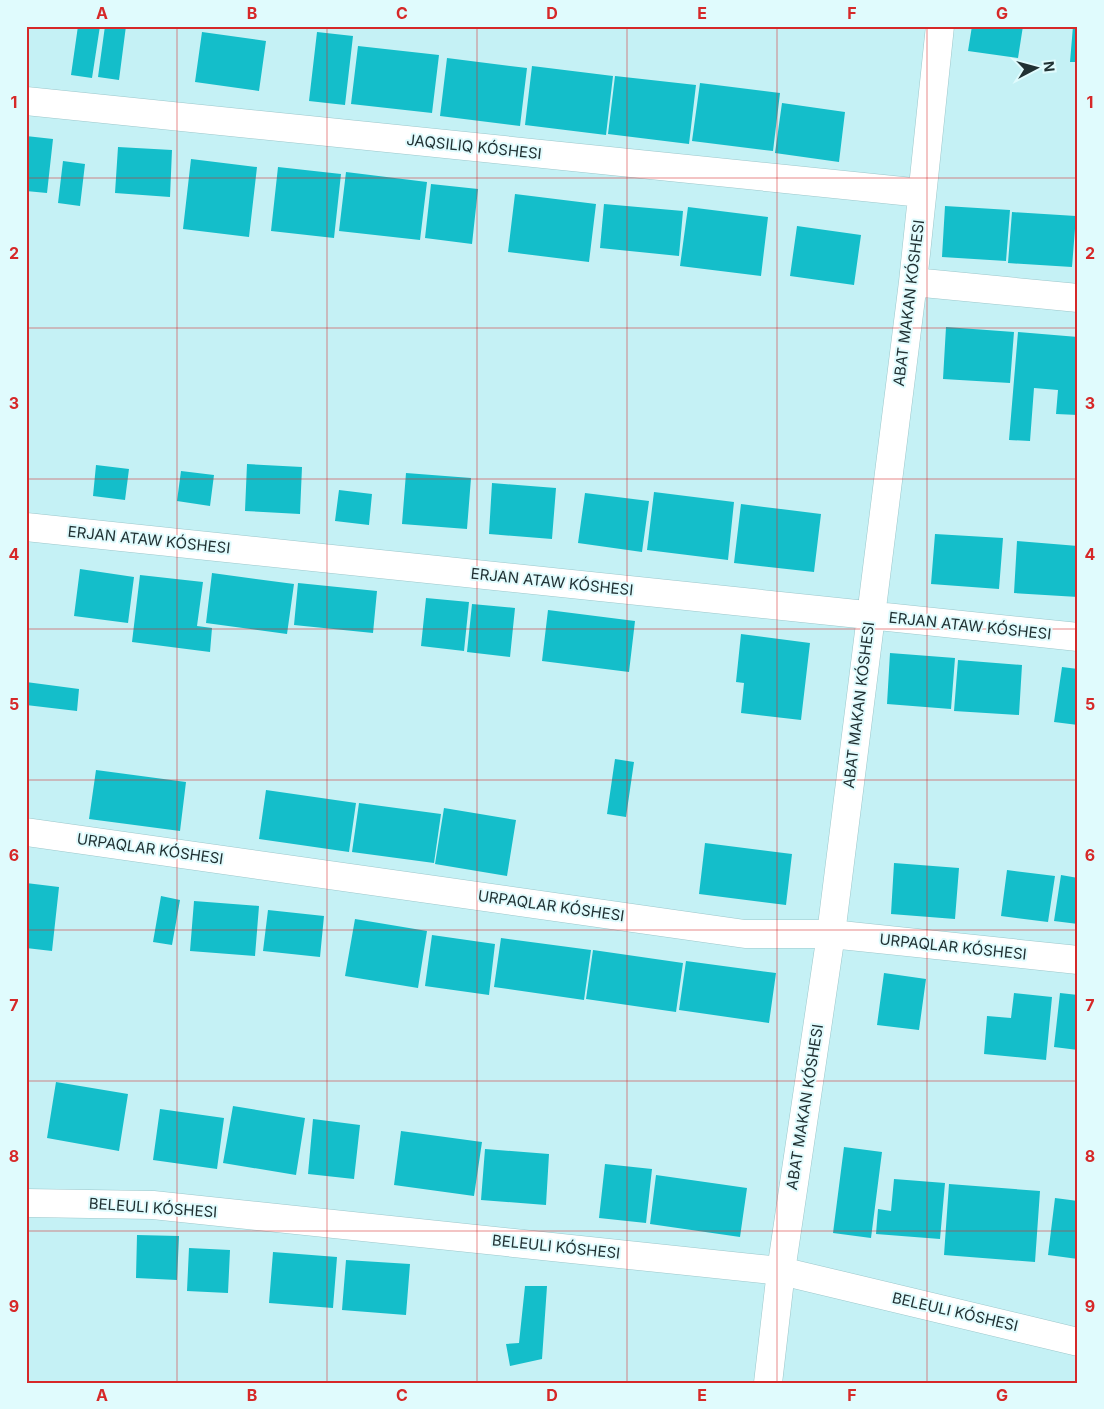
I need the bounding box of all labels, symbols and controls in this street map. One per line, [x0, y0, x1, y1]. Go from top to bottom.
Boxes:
text: A [96, 3, 108, 23]
text: B [247, 3, 257, 23]
text: C [396, 3, 408, 23]
text: D [546, 3, 558, 23]
text: E [697, 3, 707, 23]
text: F [847, 3, 857, 23]
text: G [996, 3, 1008, 23]
north arrow [1012, 42, 1062, 92]
text: N [1040, 60, 1058, 73]
text: 1 [11, 92, 17, 112]
text: 1 [1087, 92, 1093, 112]
street label: JAQSILIQ KÓSHESI [405, 130, 543, 163]
street label: ABAT MAKAN KÓSHESI [889, 219, 928, 387]
text: 2 [9, 243, 19, 263]
text: 2 [1085, 243, 1095, 263]
text: 3 [9, 393, 19, 413]
text: 3 [1085, 393, 1095, 413]
street label: ERJAN ATAW KÓSHESI [67, 522, 231, 557]
text: 4 [9, 544, 20, 564]
text: 4 [1085, 544, 1096, 564]
street label: ERJAN ATAW KÓSHESI [470, 564, 634, 599]
street label: ERJAN ATAW KÓSHESI [888, 608, 1052, 643]
street label: ABAT MAKAN KÓSHESI [839, 621, 878, 789]
text: 5 [9, 694, 19, 714]
text: 5 [1085, 694, 1095, 714]
street label: URPAQLAR KÓSHESI [76, 829, 225, 868]
text: 6 [9, 845, 19, 865]
text: 6 [1085, 845, 1095, 865]
street label: URPAQLAR KÓSHESI [477, 886, 626, 925]
street label: URPAQLAR KÓSHESI [879, 929, 1028, 964]
text: 7 [9, 995, 19, 1015]
text: 7 [1085, 995, 1095, 1015]
street label: ABAT MAKAN KÓSHESI [782, 1023, 827, 1191]
text: 8 [9, 1146, 19, 1166]
text: 8 [1085, 1146, 1095, 1166]
street label: BELEULI KÓSHESI [88, 1194, 218, 1221]
street label: BELEULI KÓSHESI [491, 1230, 621, 1263]
street label: BELEULI KÓSHESI [890, 1288, 1020, 1335]
text: 9 [9, 1296, 19, 1316]
text: 9 [1085, 1296, 1095, 1316]
text: A [96, 1385, 108, 1405]
text: B [247, 1385, 257, 1405]
text: C [396, 1385, 408, 1405]
text: D [546, 1385, 558, 1405]
text: E [697, 1385, 707, 1405]
text: F [847, 1385, 857, 1405]
text: G [996, 1385, 1008, 1405]

